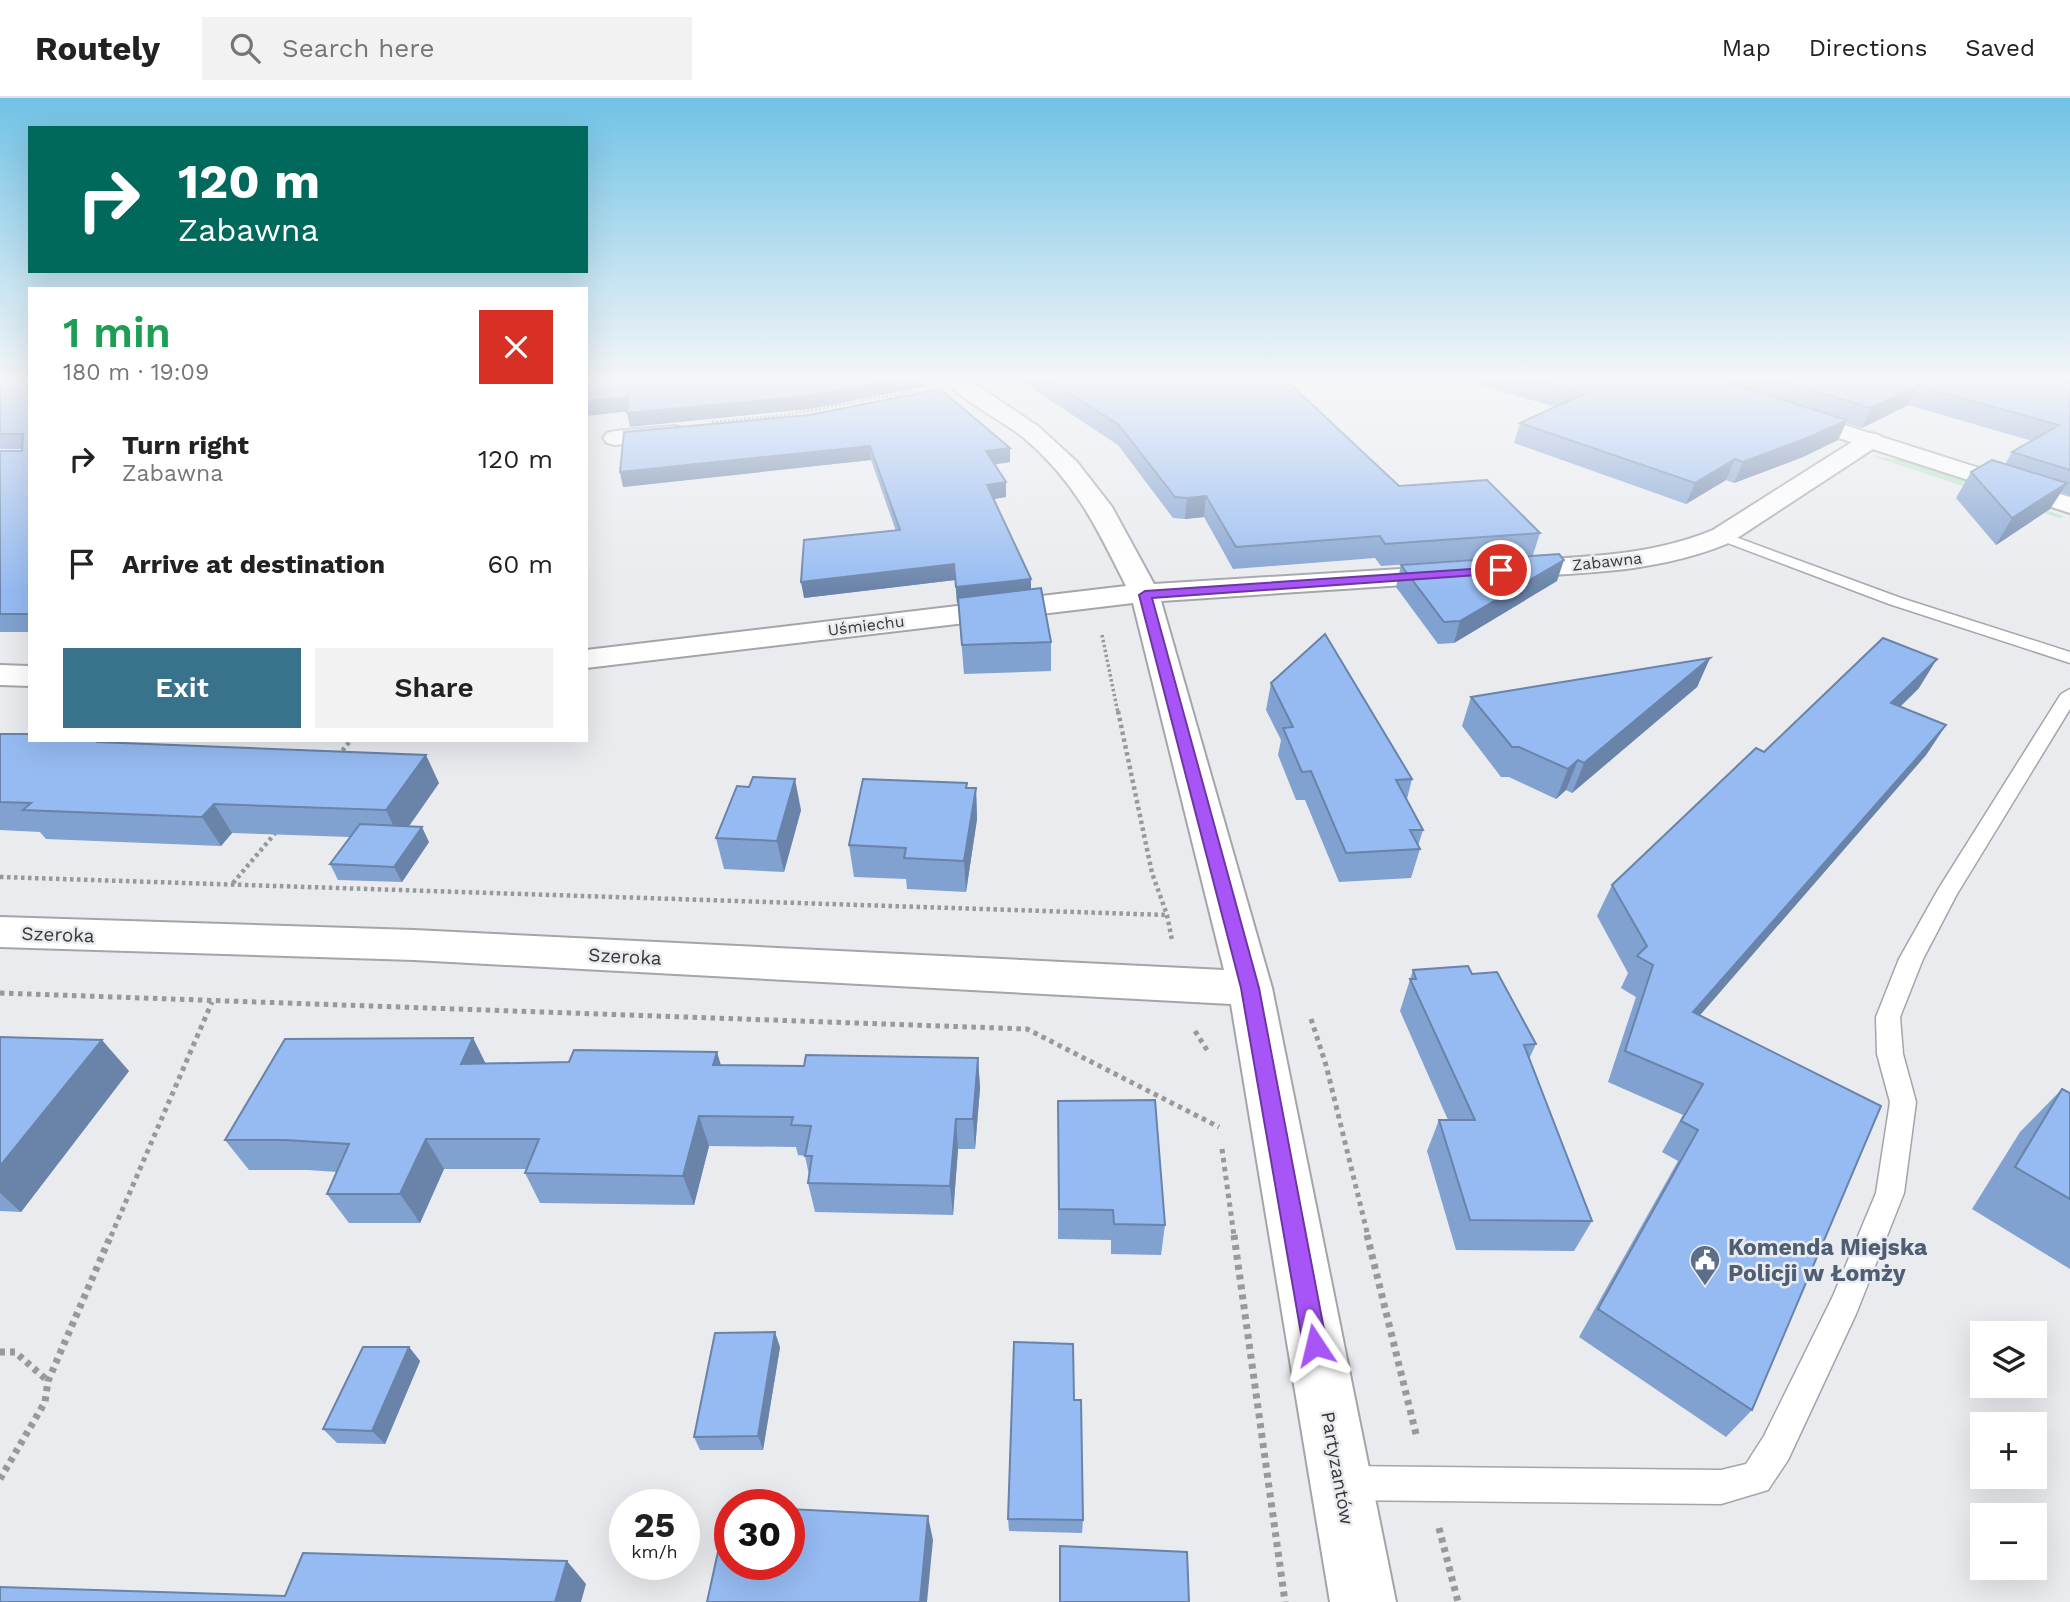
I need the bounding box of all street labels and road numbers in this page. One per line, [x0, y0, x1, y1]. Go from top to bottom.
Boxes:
street label: Zabawna [1571, 548, 1643, 575]
street label: Uśmiechu [827, 611, 905, 640]
street label: Szeroka [21, 922, 95, 947]
street label: Szeroka [588, 943, 662, 970]
street label: Partyzantów [1316, 1410, 1359, 1527]

